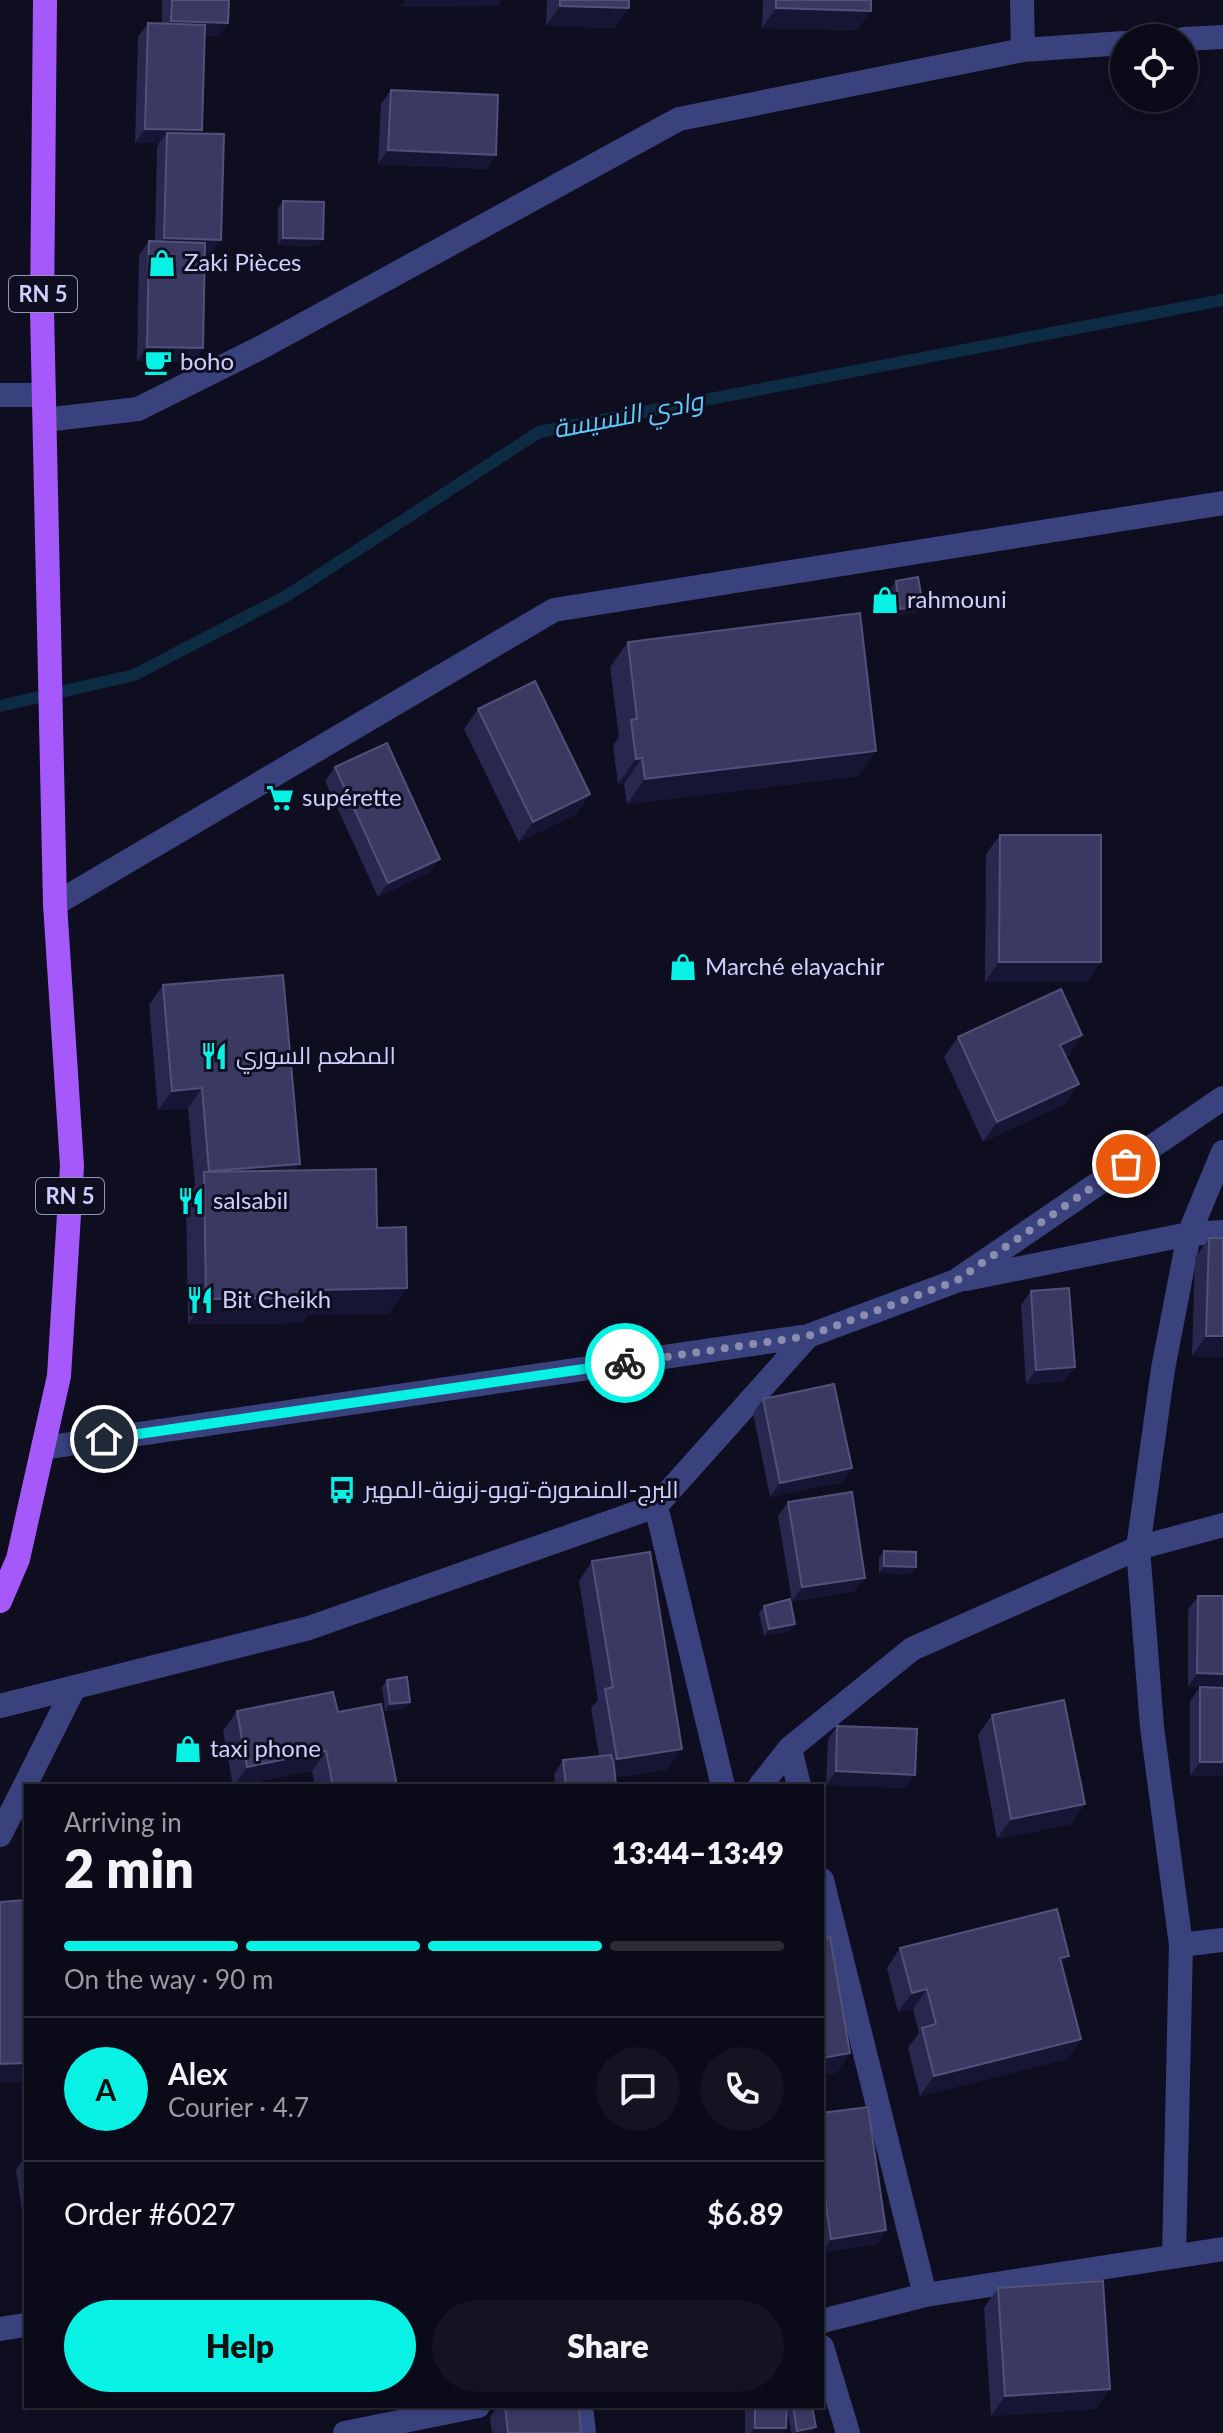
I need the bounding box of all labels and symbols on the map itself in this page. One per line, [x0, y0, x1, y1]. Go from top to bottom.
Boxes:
place label: Zaki Pièces [184, 247, 301, 276]
shop icon: Zaki Pièces [147, 248, 177, 278]
road number: RN 5 [9, 276, 77, 312]
place label: boho [180, 346, 234, 375]
cafe icon: boho [143, 347, 173, 377]
water label: وادي النسيسة [550, 383, 709, 450]
place label: rahmouni [907, 584, 1007, 613]
shop icon: rahmouni [870, 585, 900, 615]
place label: supérette [302, 782, 402, 811]
supermarket icon: supérette [265, 783, 295, 813]
place label: Marché elayachir [705, 951, 884, 980]
shop icon: Marché elayachir [668, 952, 698, 982]
place label: المطعم السوري [236, 1040, 396, 1074]
restaurant icon: المطعم السوري [199, 1041, 229, 1071]
pin [1092, 1130, 1160, 1198]
road number: RN 5 [36, 1178, 104, 1214]
place label: salsabil [213, 1185, 288, 1214]
restaurant icon: salsabil [176, 1186, 206, 1216]
place label: Bit Cheikh [222, 1284, 331, 1313]
restaurant icon: Bit Cheikh [185, 1285, 215, 1315]
courier [585, 1323, 665, 1403]
pin [70, 1405, 138, 1473]
place label: البرج-المنصورة-توبو-زنونة-المهير [362, 1474, 679, 1506]
bus stop icon: البرج-المنصورة-توبو-زنونة-المهير [327, 1475, 357, 1505]
place label: taxi phone [210, 1733, 321, 1762]
shop icon: taxi phone [173, 1734, 203, 1764]

